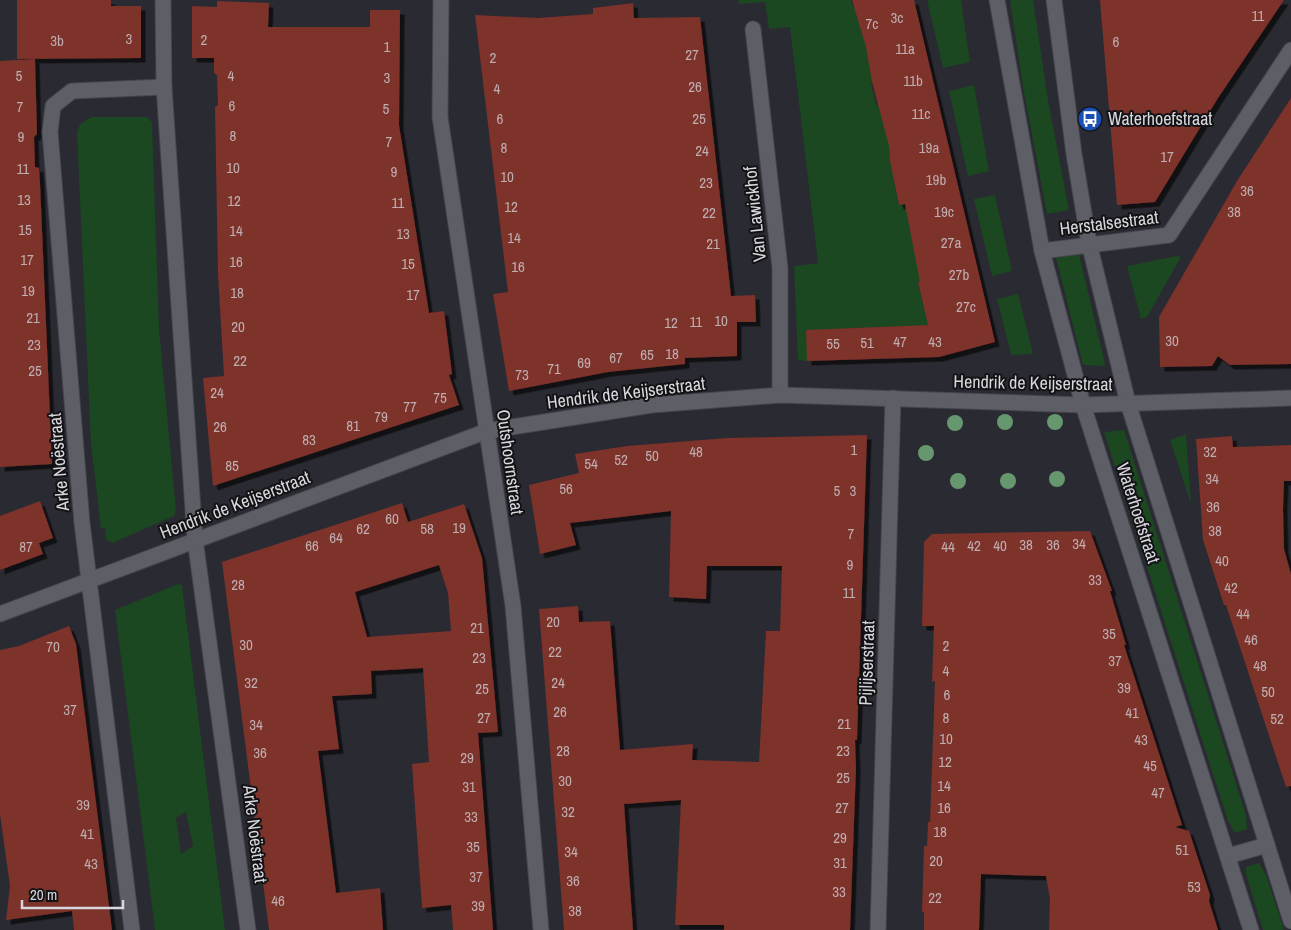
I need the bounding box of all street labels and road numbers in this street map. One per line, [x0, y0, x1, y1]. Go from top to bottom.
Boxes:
street label: Van Lawickhof [737, 164, 772, 263]
street label: Herstalsestraat [1058, 204, 1160, 241]
street label: Hendrik de Keijserstraat [953, 369, 1113, 396]
street label: Hendrik de Keijserstraat [545, 370, 706, 415]
street label: Outshoornstraat [491, 408, 530, 516]
street label: Arke Noëstraat [42, 412, 75, 513]
street label: Waterhoefstraat [1110, 459, 1167, 566]
street label: Hendrik de Keijserstraat [156, 464, 314, 545]
street label: Pijlijserstraat [853, 620, 880, 706]
street label: Arke Noëstraat [237, 783, 274, 884]

